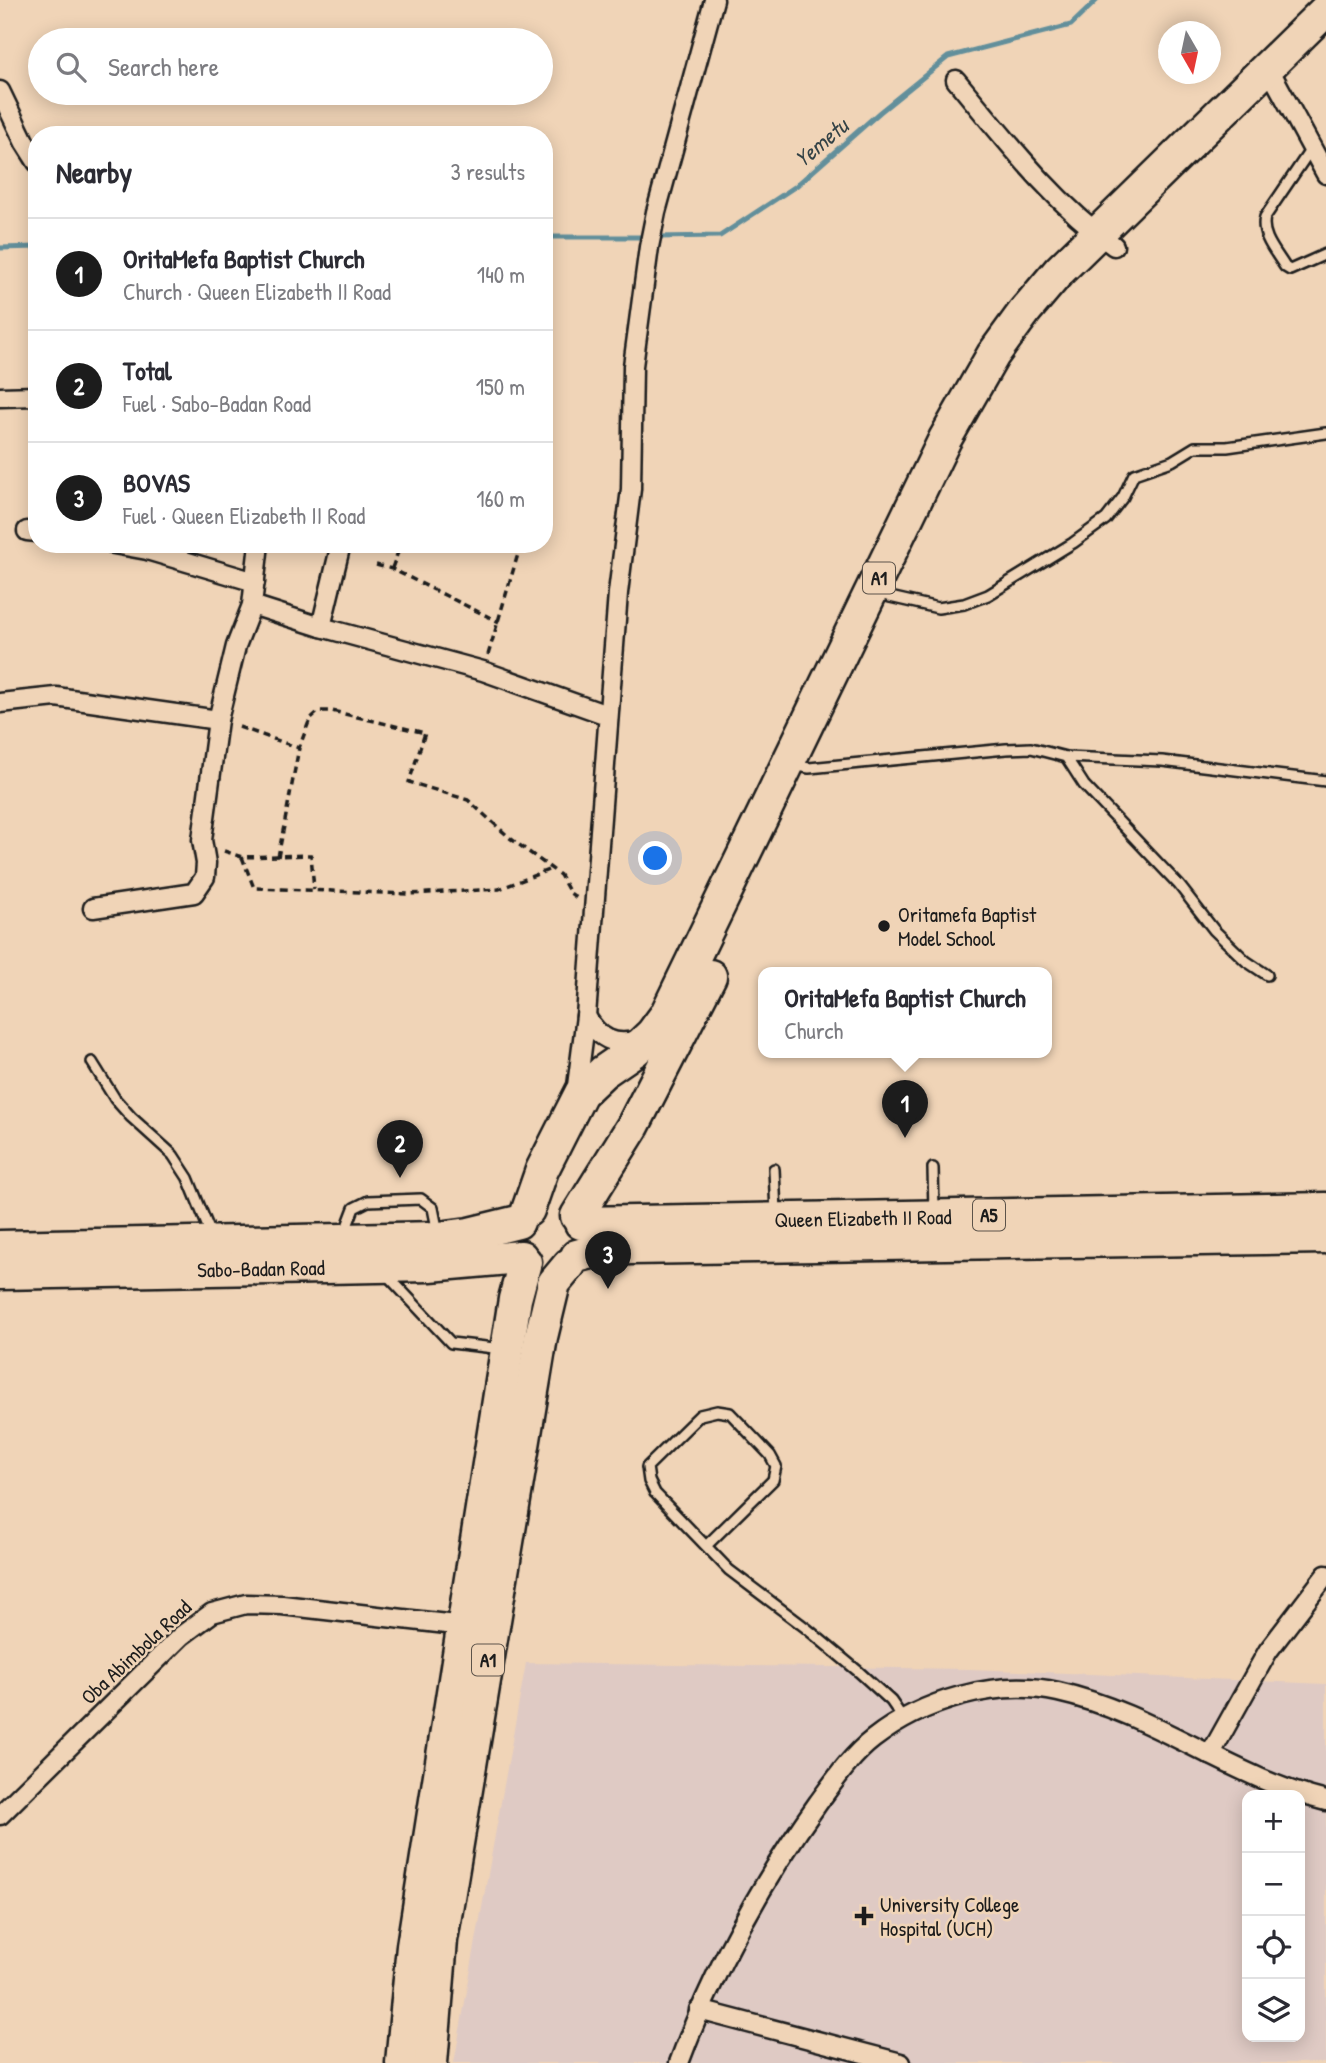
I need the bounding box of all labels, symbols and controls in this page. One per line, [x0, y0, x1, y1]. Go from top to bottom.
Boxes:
north arrow [1158, 21, 1221, 84]
search box [28, 28, 553, 105]
icon: search [52, 48, 90, 86]
text: Search here [108, 49, 219, 84]
water label: Yemetu [788, 109, 856, 174]
text: Nearby [56, 152, 132, 192]
text: 3 results [450, 156, 525, 187]
text: OritaMefa Baptist Church [123, 241, 365, 276]
text: 1 [75, 259, 83, 290]
text: 140 m [477, 259, 525, 290]
text: Church · Queen Elizabeth II Road [123, 276, 391, 307]
text: Total [123, 353, 172, 388]
text: 2 [74, 371, 84, 402]
text: 150 m [476, 371, 525, 402]
text: Fuel · Sabo-Badan Road [123, 388, 311, 419]
text: BOVAS [123, 465, 190, 500]
text: 3 [74, 483, 84, 514]
text: 160 m [476, 483, 525, 514]
text: Fuel · Queen Elizabeth II Road [123, 500, 365, 531]
road number: A1 [863, 562, 895, 594]
your location [638, 841, 672, 875]
place label: Oritamefa Baptist Model School [898, 900, 1037, 953]
marker: Oritamefa Baptist Model School [876, 918, 892, 934]
popup [758, 967, 1052, 1058]
text: OritaMefa Baptist Church [784, 980, 1026, 1015]
text: Church [784, 1015, 843, 1046]
pin: 1 [882, 1080, 928, 1138]
pin: 2 [377, 1120, 423, 1178]
road number: A5 [973, 1200, 1005, 1231]
street label: Queen Elizabeth II Road [774, 1202, 952, 1234]
pin: 3 [585, 1231, 631, 1289]
street label: Sabo-Badan Road [197, 1252, 325, 1284]
street label: Oba Abimbola Road [74, 1593, 198, 1711]
road number: A1 [472, 1644, 504, 1676]
map controls [1242, 1790, 1305, 2042]
button: + [1242, 1790, 1305, 1853]
button: − [1242, 1853, 1305, 1916]
place label: University College Hospital (UCH) [880, 1890, 1019, 1943]
marker: University College Hospital (UCH) [854, 1906, 874, 1926]
button: locate [1242, 1916, 1305, 1979]
button: layers [1242, 1979, 1305, 2042]

